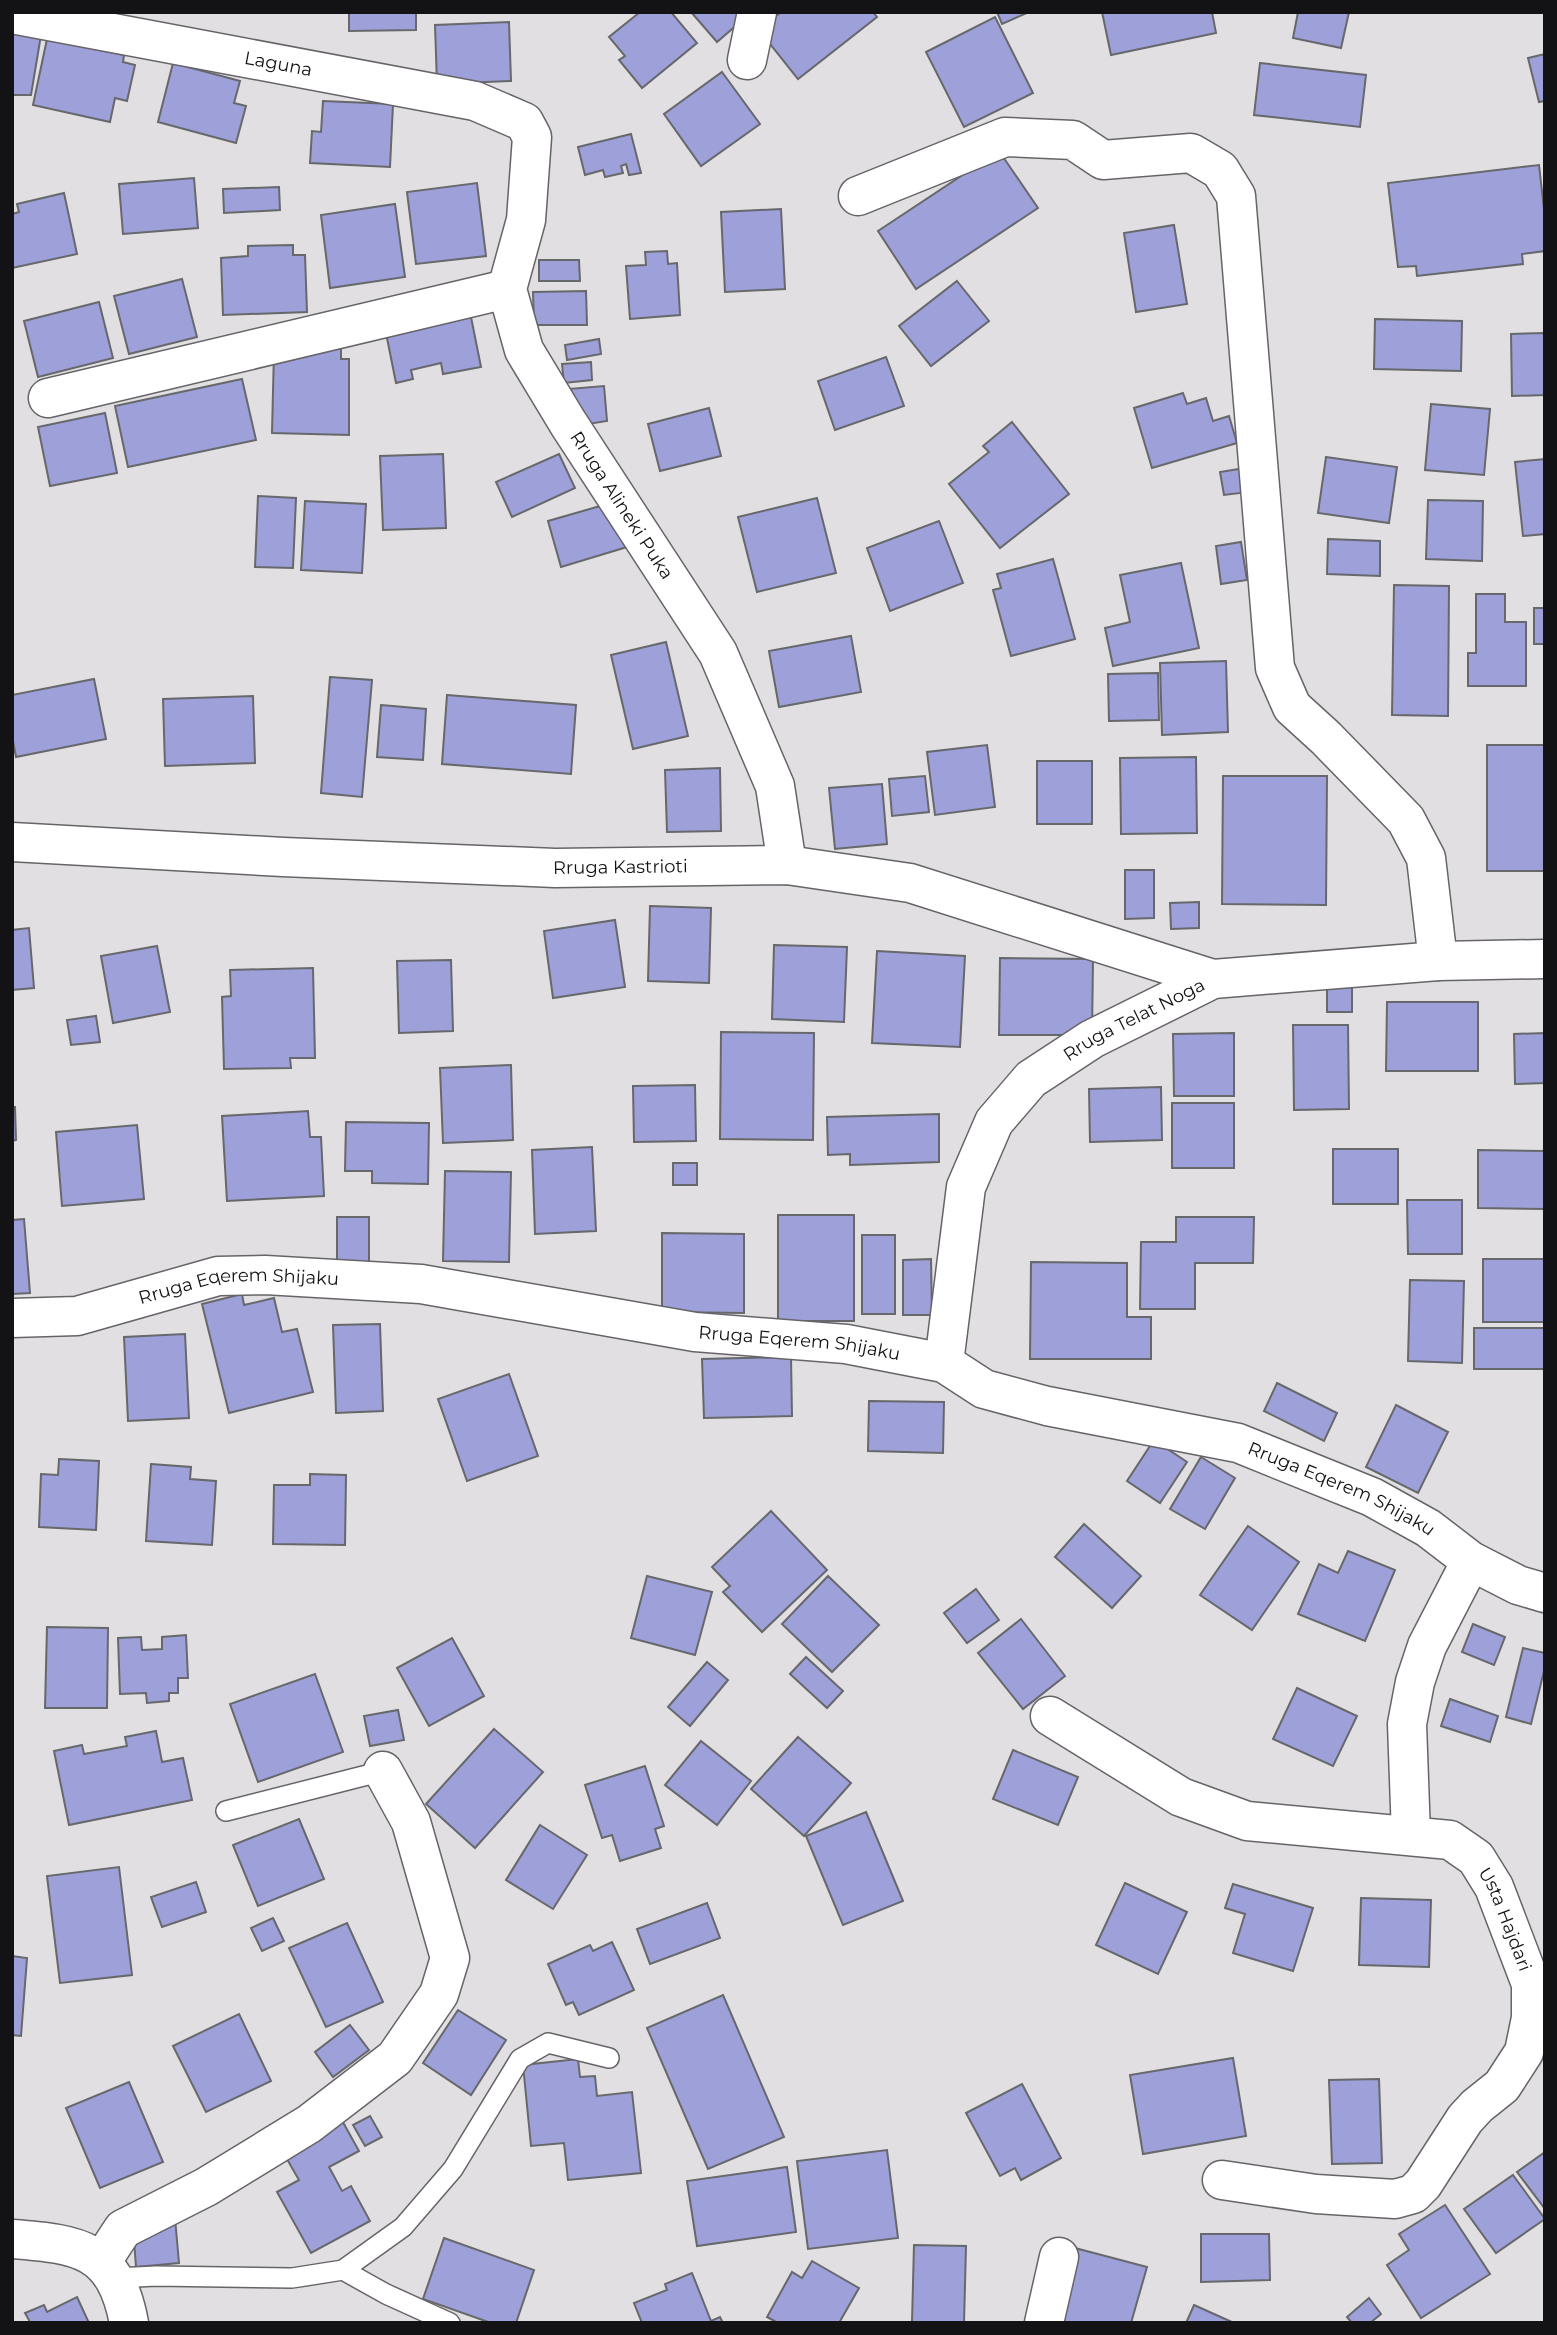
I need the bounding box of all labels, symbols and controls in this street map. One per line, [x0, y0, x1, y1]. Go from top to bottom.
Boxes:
street label: Laguna [243, 47, 314, 81]
street label: Rruga Alineki Puka [565, 427, 678, 583]
street label: Rruga Kastrioti [553, 855, 688, 879]
street label: Rruga Telat Noga [1059, 974, 1208, 1066]
street label: Rruga Eqerem Shijaku [136, 1264, 339, 1309]
street label: Rruga Eqerem Shijaku [698, 1321, 902, 1365]
street label: Rruga Eqerem Shijaku [1245, 1437, 1440, 1541]
street label: Usta Hajdari [1474, 1863, 1536, 1974]

